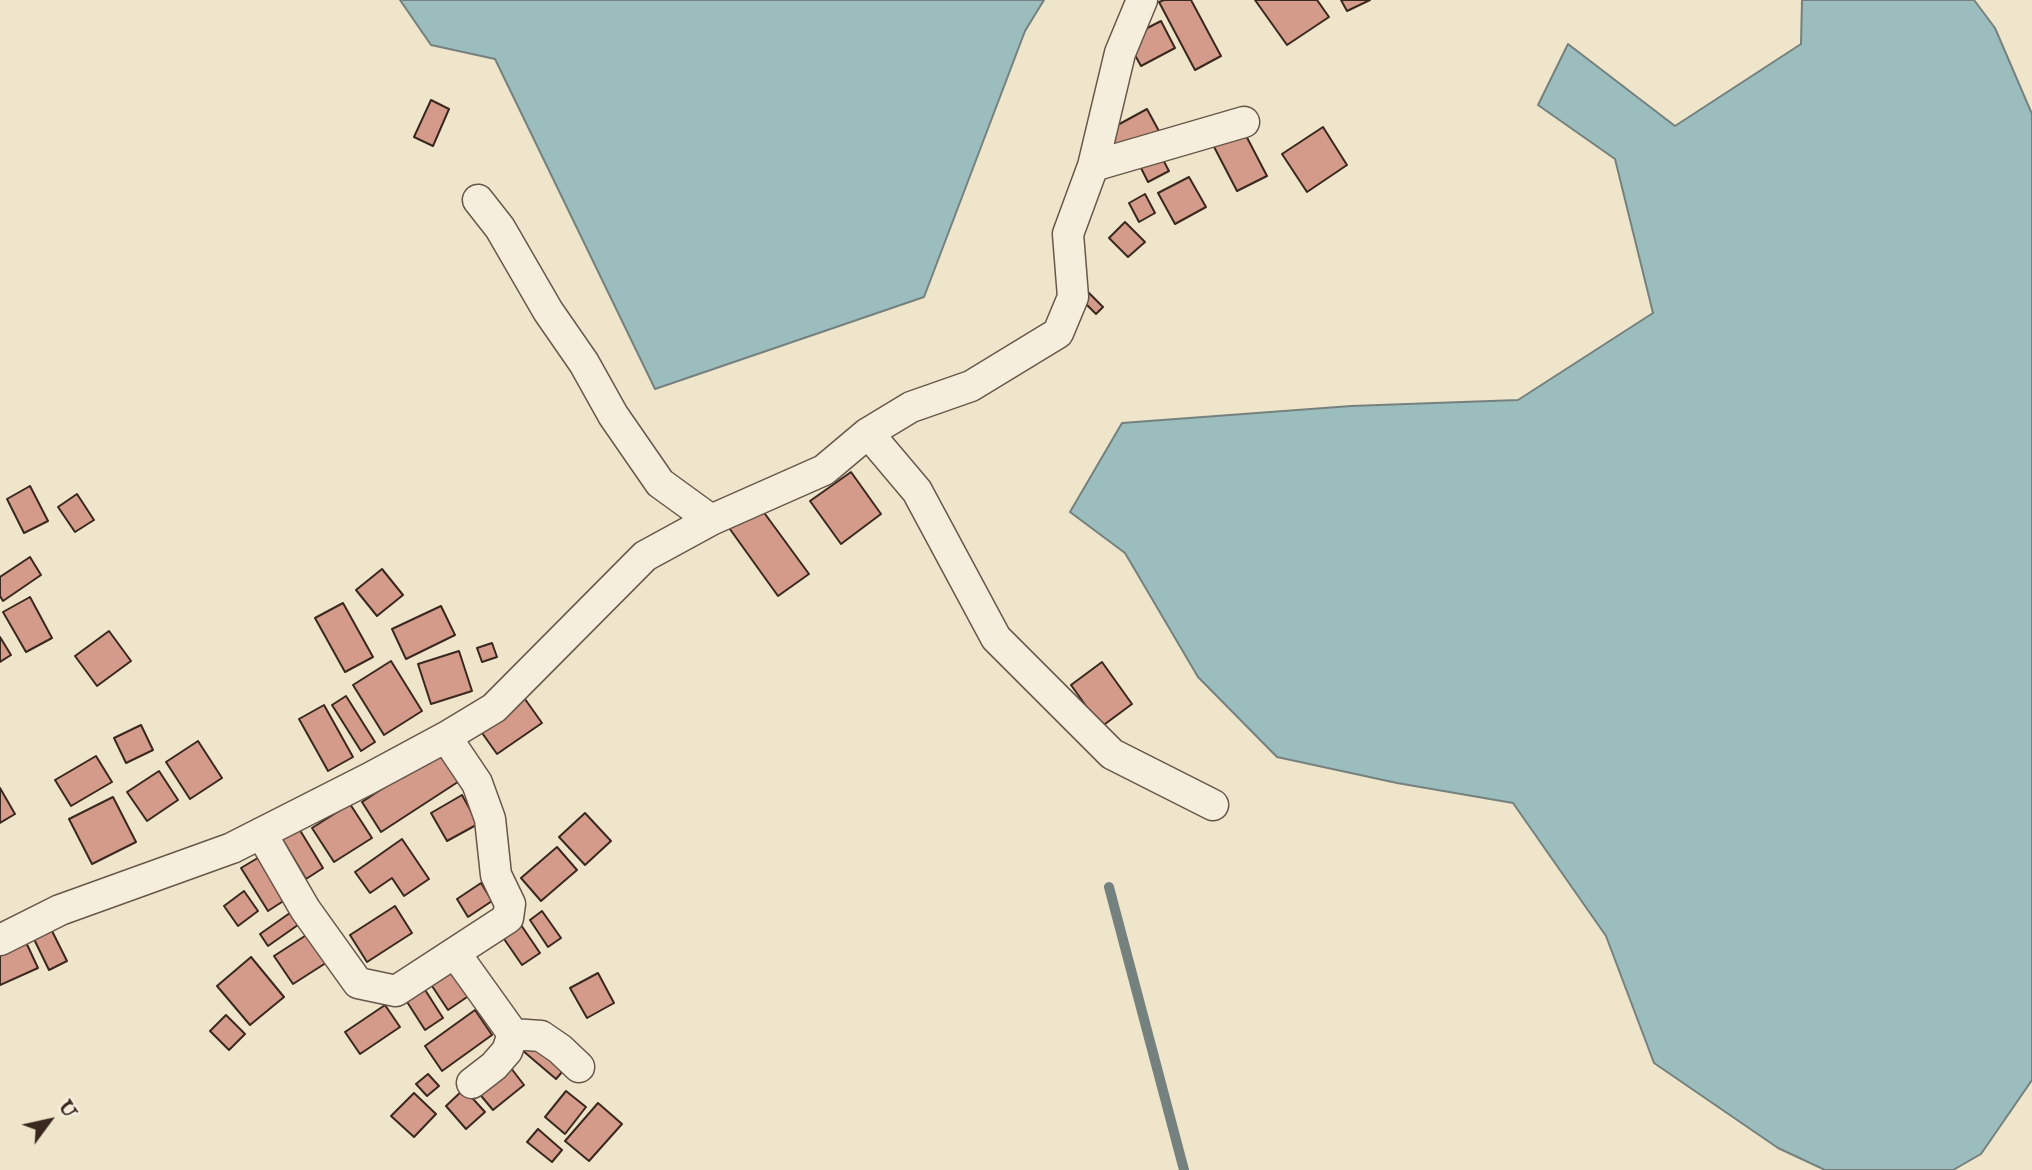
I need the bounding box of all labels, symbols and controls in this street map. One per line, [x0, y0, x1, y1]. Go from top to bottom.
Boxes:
north arrow [14, 1086, 84, 1156]
text: U [52, 1096, 81, 1123]

